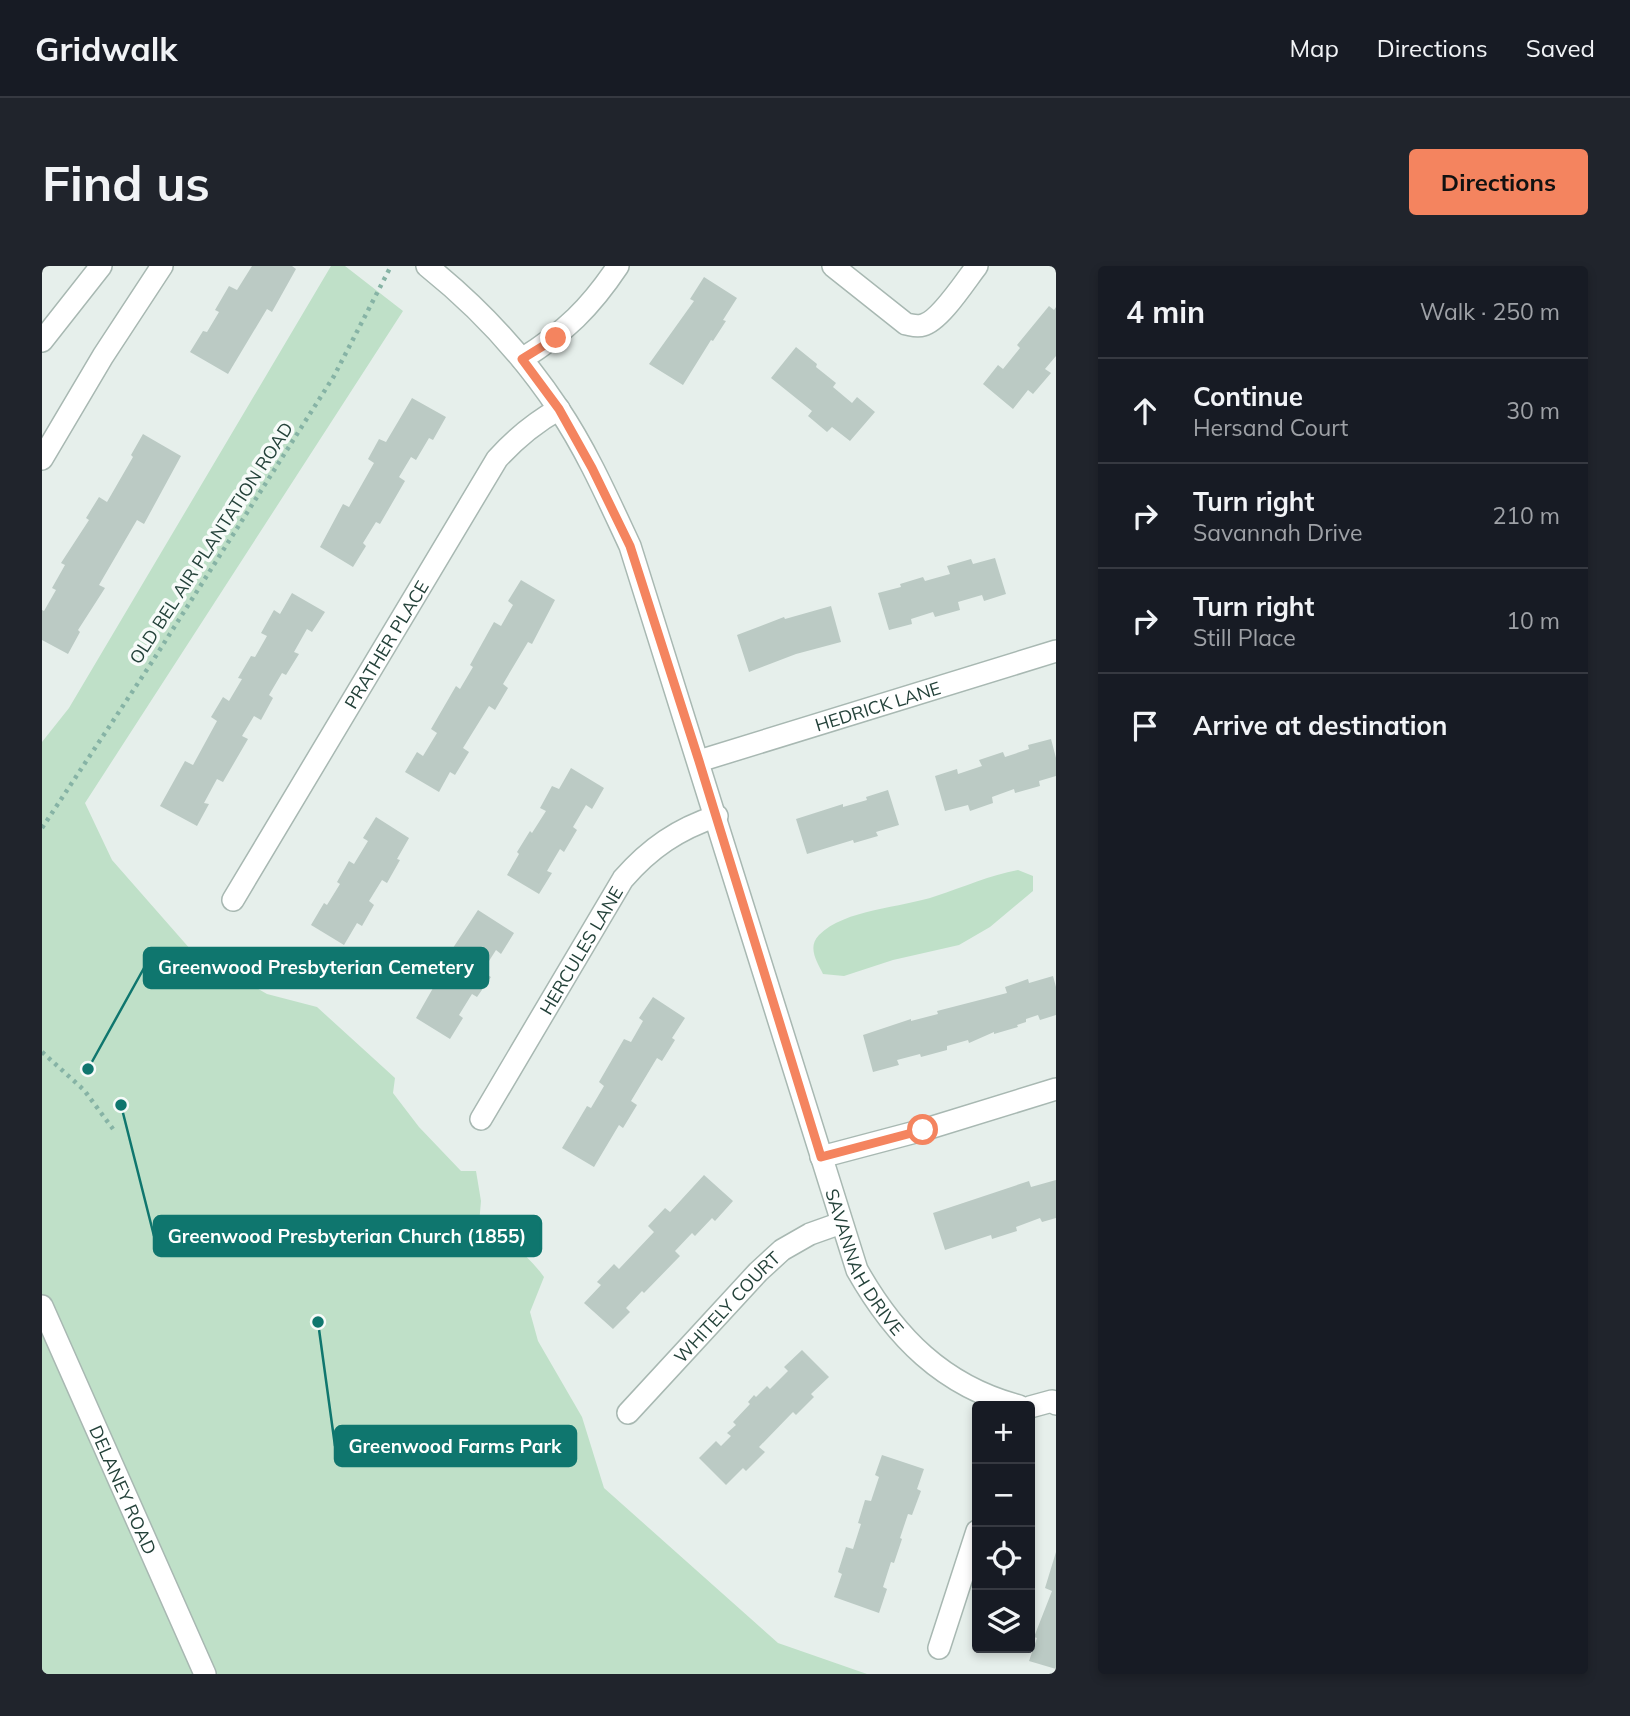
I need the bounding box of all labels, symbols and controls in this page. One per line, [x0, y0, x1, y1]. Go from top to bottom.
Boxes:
text: Gridwalk [35, 28, 178, 69]
text: Map [1289, 33, 1339, 63]
text: Directions [1377, 33, 1488, 63]
text: Saved [1526, 33, 1595, 63]
button: Directions [1409, 149, 1588, 215]
text: Find us [42, 152, 210, 213]
text: 4 min [1126, 293, 1205, 331]
text: Walk · 250 m [1420, 297, 1560, 326]
route end [540, 322, 571, 353]
text: Continue [1193, 380, 1303, 413]
icon: ahead [1126, 392, 1164, 430]
text: 30 m [1506, 396, 1560, 425]
text: Hersand Court [1193, 413, 1348, 442]
street label: OLD BEL AIR PLANTATION ROAD [124, 418, 298, 668]
text: Turn right [1193, 485, 1314, 518]
icon: right [1126, 497, 1164, 535]
text: 210 m [1492, 501, 1560, 530]
text: Savannah Drive [1193, 518, 1363, 547]
street label: PRATHER PLACE [339, 576, 433, 713]
text: Turn right [1193, 590, 1314, 623]
icon: right [1126, 602, 1164, 640]
text: 10 m [1506, 606, 1560, 635]
text: Still Place [1193, 623, 1296, 652]
street label: HEDRICK LANE [812, 676, 943, 736]
icon: arrive [1126, 707, 1164, 745]
text: Arrive at destination [1193, 709, 1448, 742]
street label: HERCULES LANE [534, 882, 628, 1019]
callout: Greenwood Presbyterian Cemetery [144, 948, 488, 988]
text: Greenwood Presbyterian Cemetery [158, 955, 475, 979]
route start [907, 1114, 938, 1145]
street label: SAVANNAH DRIVE [821, 1186, 909, 1340]
callout: Greenwood Presbyterian Church (1855) [154, 1216, 541, 1256]
text: Greenwood Presbyterian Church (1855) [168, 1224, 526, 1248]
street label: WHITELY COURT [669, 1246, 785, 1368]
map controls [972, 1401, 1035, 1653]
button: + [972, 1401, 1035, 1464]
street label: DELANEY ROAD [85, 1422, 162, 1558]
callout: Greenwood Farms Park [335, 1426, 576, 1466]
text: Greenwood Farms Park [348, 1434, 562, 1458]
button: − [972, 1464, 1035, 1527]
button: locate [972, 1527, 1035, 1590]
button: layers [972, 1590, 1035, 1653]

